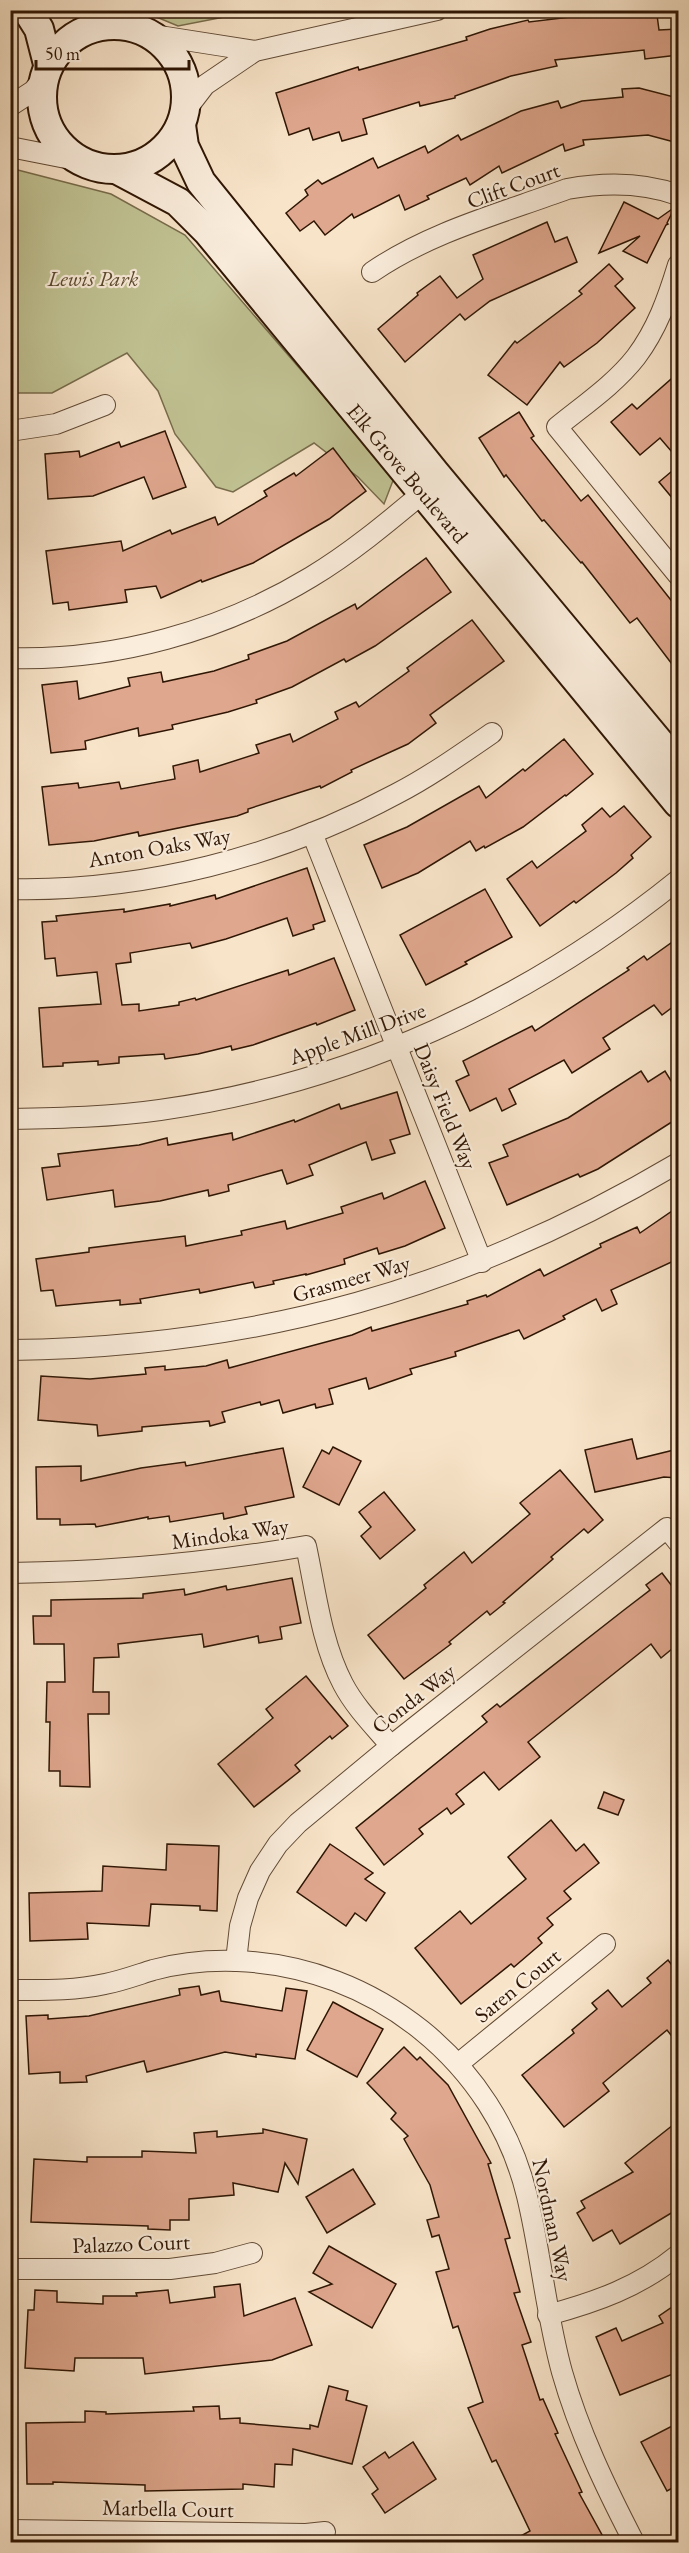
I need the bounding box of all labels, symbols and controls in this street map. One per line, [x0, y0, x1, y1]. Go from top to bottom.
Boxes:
scale bar [36, 33, 189, 71]
text: 50 m [45, 42, 80, 65]
street label: Clift Court [463, 155, 564, 216]
park label: Lewis Park [46, 264, 139, 293]
street label: Elk Grove Boulevard [341, 397, 475, 550]
street label: Anton Oaks Way [85, 821, 233, 874]
street label: Apple Mill Drive [284, 995, 430, 1072]
street label: Daisy Field Way [407, 1039, 484, 1174]
street label: Grasmeer Way [289, 1248, 414, 1309]
street label: Mindoka Way [170, 1511, 291, 1556]
street label: Conda Way [366, 1656, 461, 1740]
street label: Saren Court [468, 1942, 567, 2029]
street label: Nordman Way [525, 2156, 580, 2285]
street label: Palazzo Court [72, 2227, 190, 2260]
street label: Marbella Court [102, 2493, 234, 2524]

